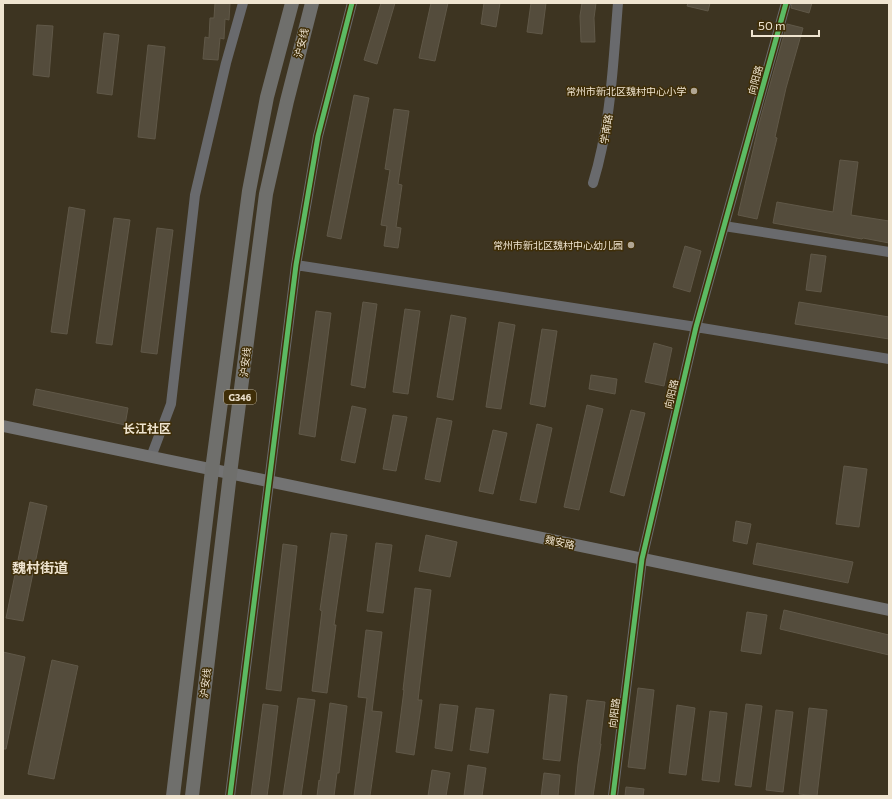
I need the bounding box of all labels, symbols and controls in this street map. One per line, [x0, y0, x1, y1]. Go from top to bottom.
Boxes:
scale bar [752, 12, 819, 38]
text: 50 m [758, 18, 786, 32]
street label: 沪安线 [292, 27, 310, 59]
street label: 向阳路 [745, 64, 765, 96]
place label: 常州市新北区魏村中心小学 [566, 85, 686, 97]
marker: 常州市新北区魏村中心小学 [689, 86, 699, 96]
street label: 学南路 [598, 113, 614, 145]
place label: 常州市新北区魏村中心幼儿园 [493, 239, 623, 251]
marker: 常州市新北区魏村中心幼儿园 [626, 240, 636, 250]
street label: 沪安线 [237, 346, 253, 378]
street label: 向阳路 [662, 378, 680, 410]
road number: G346 [224, 390, 256, 404]
district label: 长江社区 [123, 421, 171, 435]
street label: 魏安路 [544, 533, 576, 551]
district label: 魏村街道 [12, 559, 68, 576]
street label: 沪安线 [197, 667, 213, 699]
street label: 向阳路 [606, 697, 622, 729]

